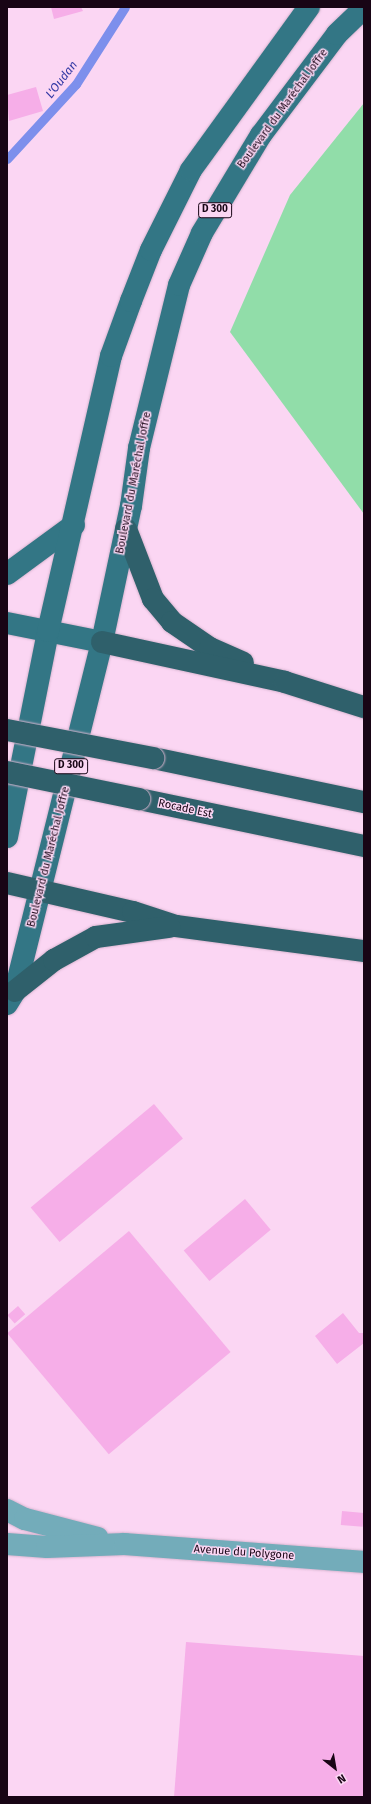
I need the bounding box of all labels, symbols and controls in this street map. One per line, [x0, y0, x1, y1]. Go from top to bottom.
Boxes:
street label: Boulevard du Maréchal Joffre [235, 47, 331, 171]
water label: L'Oudan [43, 59, 81, 101]
road number: D 300 [198, 202, 232, 218]
street label: Boulevard du Maréchal Joffre [114, 411, 154, 555]
road number: D 300 [54, 758, 88, 774]
street label: Boulevard du Maréchal Joffre [25, 785, 73, 929]
street label: Rocade Est [157, 797, 213, 821]
street label: Avenue du Polygone [193, 1543, 295, 1563]
north arrow [315, 1748, 355, 1788]
text: N [335, 1771, 348, 1786]

